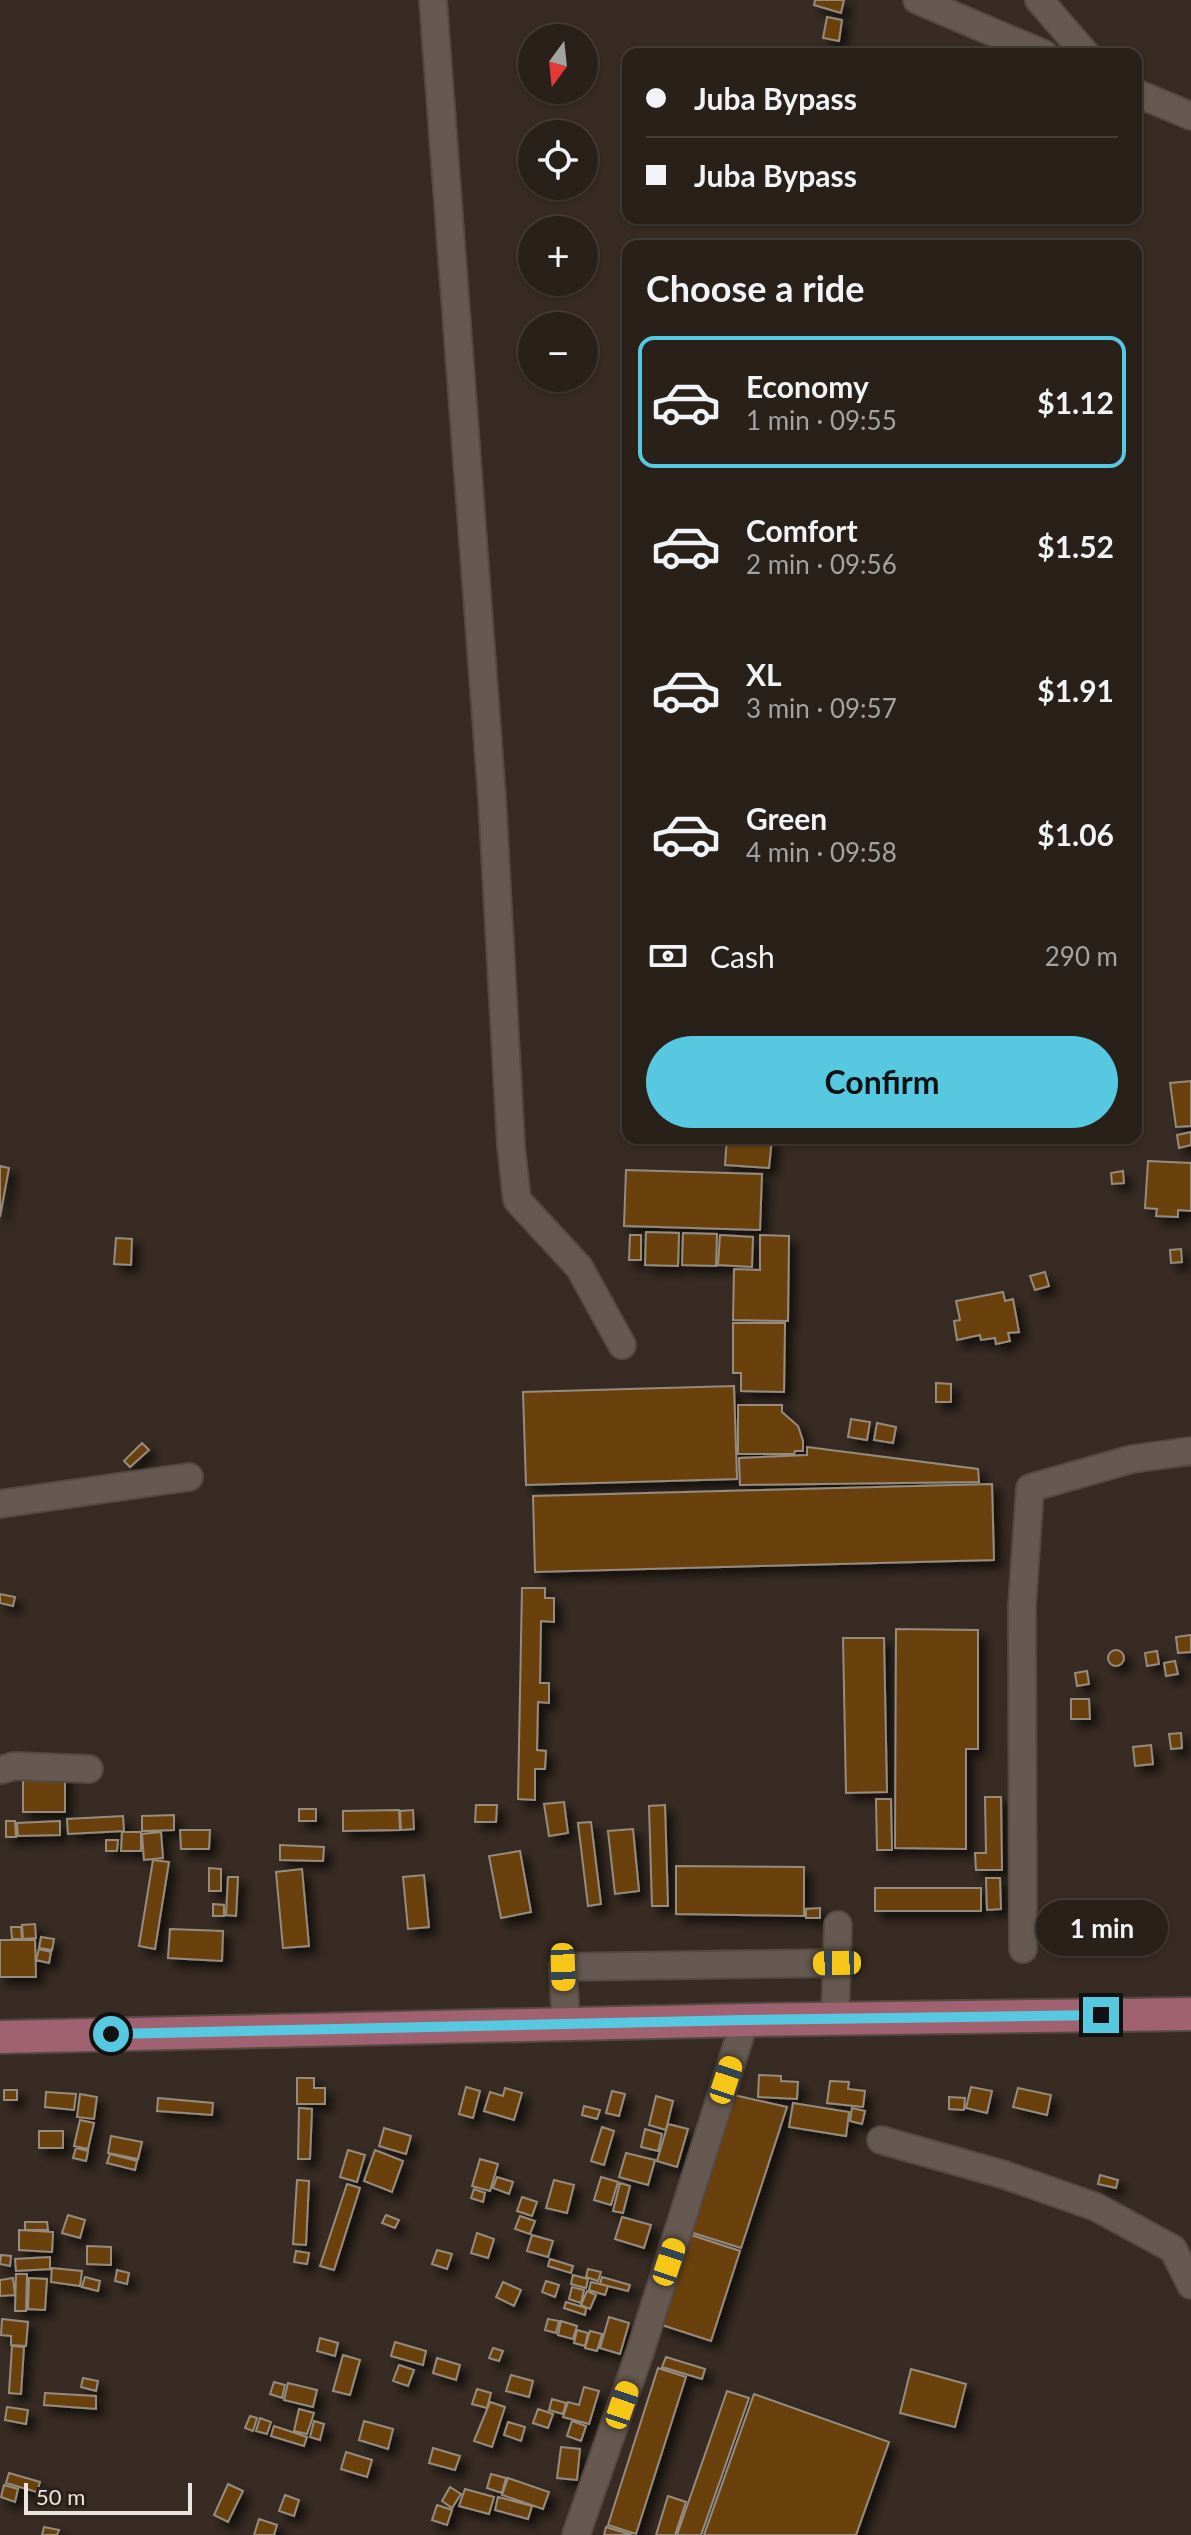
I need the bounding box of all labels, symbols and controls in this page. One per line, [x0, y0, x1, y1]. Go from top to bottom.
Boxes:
north arrow [518, 24, 598, 104]
map controls [518, 24, 598, 392]
text: Juba Bypass [694, 80, 857, 116]
button: locate [518, 120, 598, 200]
text: Juba Bypass [694, 157, 857, 193]
button: + [518, 216, 598, 296]
text: Choose a ride [646, 266, 865, 310]
button: − [518, 312, 598, 392]
icon: car [650, 366, 722, 438]
text: Economy [746, 368, 869, 404]
text: $1.12 [1037, 384, 1114, 420]
text: 1 min · 09:55 [746, 404, 897, 436]
icon: car [650, 510, 722, 582]
text: Comfort [746, 512, 858, 548]
text: $1.52 [1037, 528, 1114, 564]
text: 2 min · 09:56 [746, 548, 897, 580]
icon: car [650, 654, 722, 726]
text: XL [746, 656, 782, 692]
text: $1.91 [1037, 672, 1114, 708]
text: 3 min · 09:57 [746, 692, 897, 724]
icon: car [650, 798, 722, 870]
text: Green [746, 800, 827, 836]
text: $1.06 [1037, 816, 1114, 852]
text: 4 min · 09:58 [746, 836, 897, 868]
icon: cash [646, 934, 690, 978]
text: Cash [710, 938, 775, 974]
text: 290 m [1045, 940, 1118, 972]
button: Confirm [646, 1036, 1118, 1128]
callout: 1 min [1035, 1899, 1167, 1955]
text: 1 min [1070, 1912, 1134, 1944]
car [550, 1943, 576, 1991]
car [813, 1951, 861, 1975]
route end [1083, 1997, 1119, 2033]
route start [93, 2016, 129, 2052]
car [707, 2053, 745, 2107]
car [650, 2235, 688, 2289]
car [603, 2378, 641, 2432]
scale bar [24, 2479, 192, 2515]
text: 50 m [36, 2483, 85, 2510]

